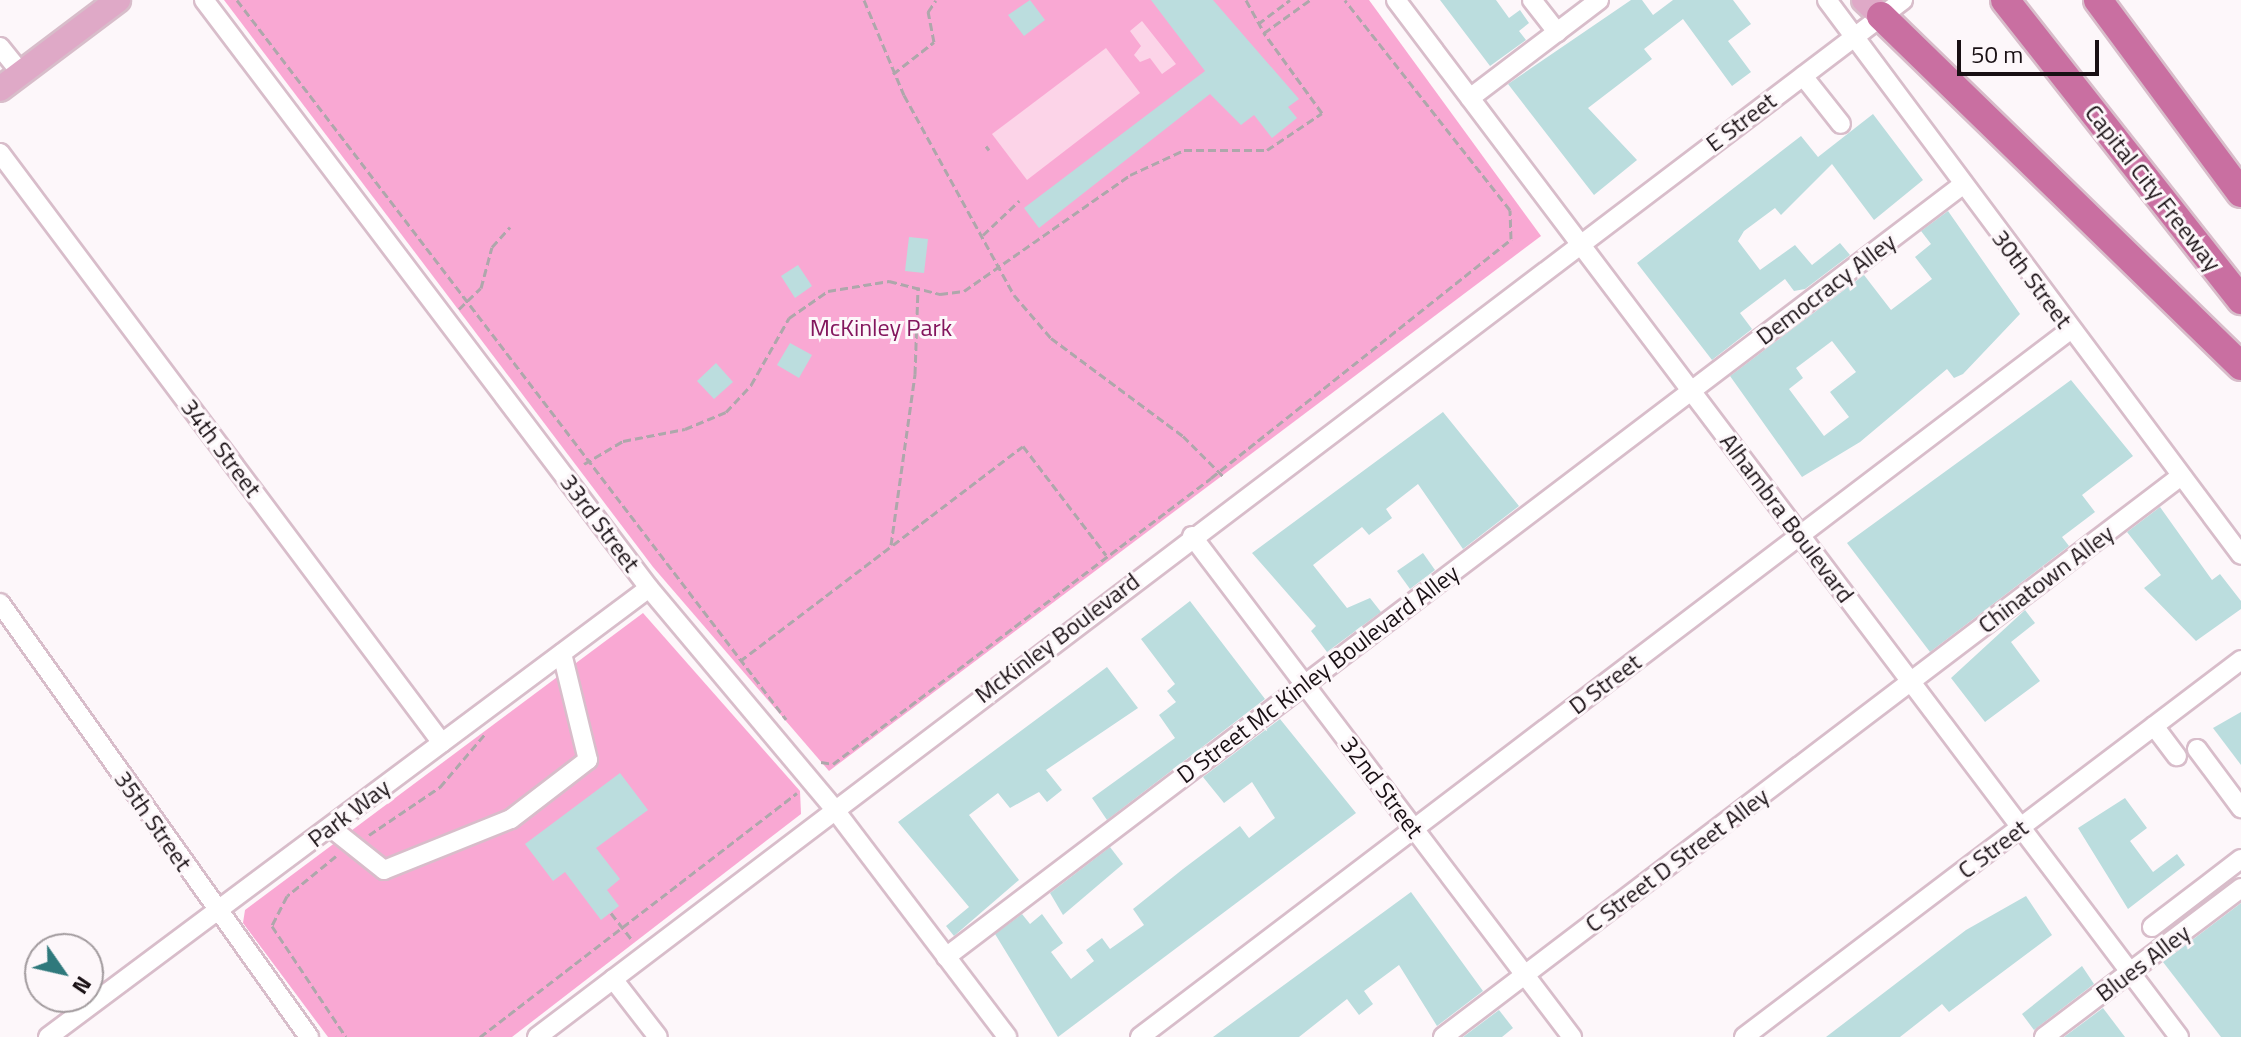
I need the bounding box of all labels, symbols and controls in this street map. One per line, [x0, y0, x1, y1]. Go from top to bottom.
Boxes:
scale bar [1961, 24, 2103, 74]
text: 50 m [1971, 36, 2023, 72]
street label: E Street [1700, 86, 1782, 158]
street label: Capital City Freeway [2079, 99, 2227, 277]
street label: 30th Street [1986, 224, 2078, 334]
street label: Democracy Alley [1751, 227, 1901, 351]
park label: McKinley Park [810, 314, 952, 342]
street label: 34th Street [175, 393, 267, 503]
street label: Alhambra Boulevard [1714, 428, 1860, 608]
street label: 33rd Street [554, 469, 646, 577]
street label: Chinatown Alley [1972, 519, 2120, 639]
street label: D Street Mc Kinley Boulevard Alley [1171, 558, 1465, 790]
street label: McKinley Boulevard [969, 567, 1145, 709]
street label: D Street [1563, 648, 1647, 720]
street label: 32nd Street [1335, 731, 1429, 843]
street label: 35th Street [108, 765, 198, 877]
street label: Park Way [302, 773, 396, 853]
street label: C Street D Street Alley [1580, 782, 1774, 938]
street label: C Street [1952, 813, 2034, 885]
street label: Blues Alley [2090, 918, 2196, 1008]
north arrow [24, 933, 104, 1013]
text: N [64, 969, 101, 1001]

